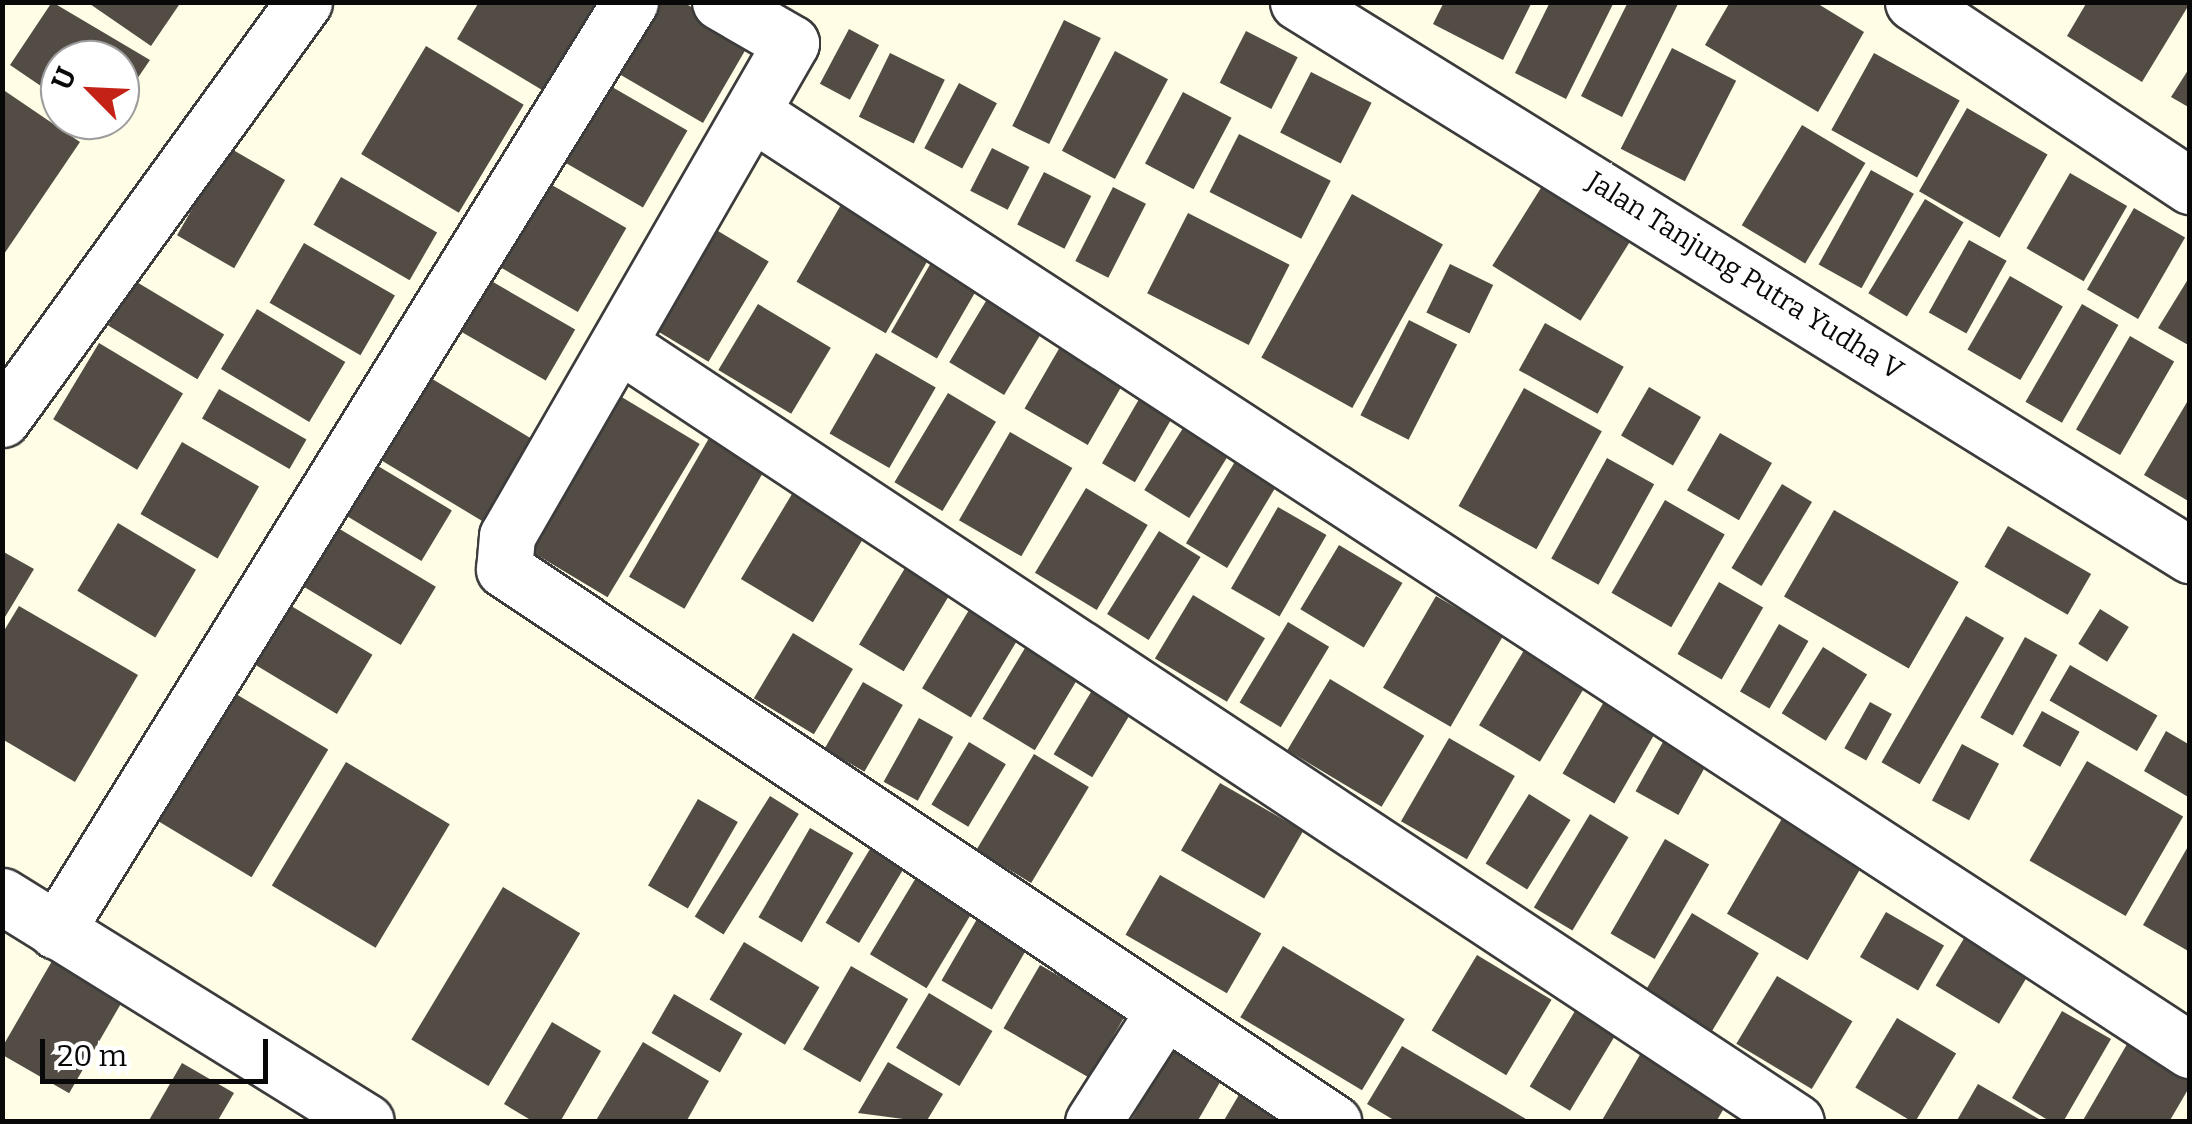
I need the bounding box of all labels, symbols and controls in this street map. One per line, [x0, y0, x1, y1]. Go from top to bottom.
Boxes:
north arrow [40, 40, 140, 140]
text: U [45, 62, 83, 95]
street label: Jalan Tanjung Putra Yudha V [1581, 165, 1909, 387]
scale bar [45, 1019, 272, 1081]
text: 20 m [57, 1038, 127, 1074]

